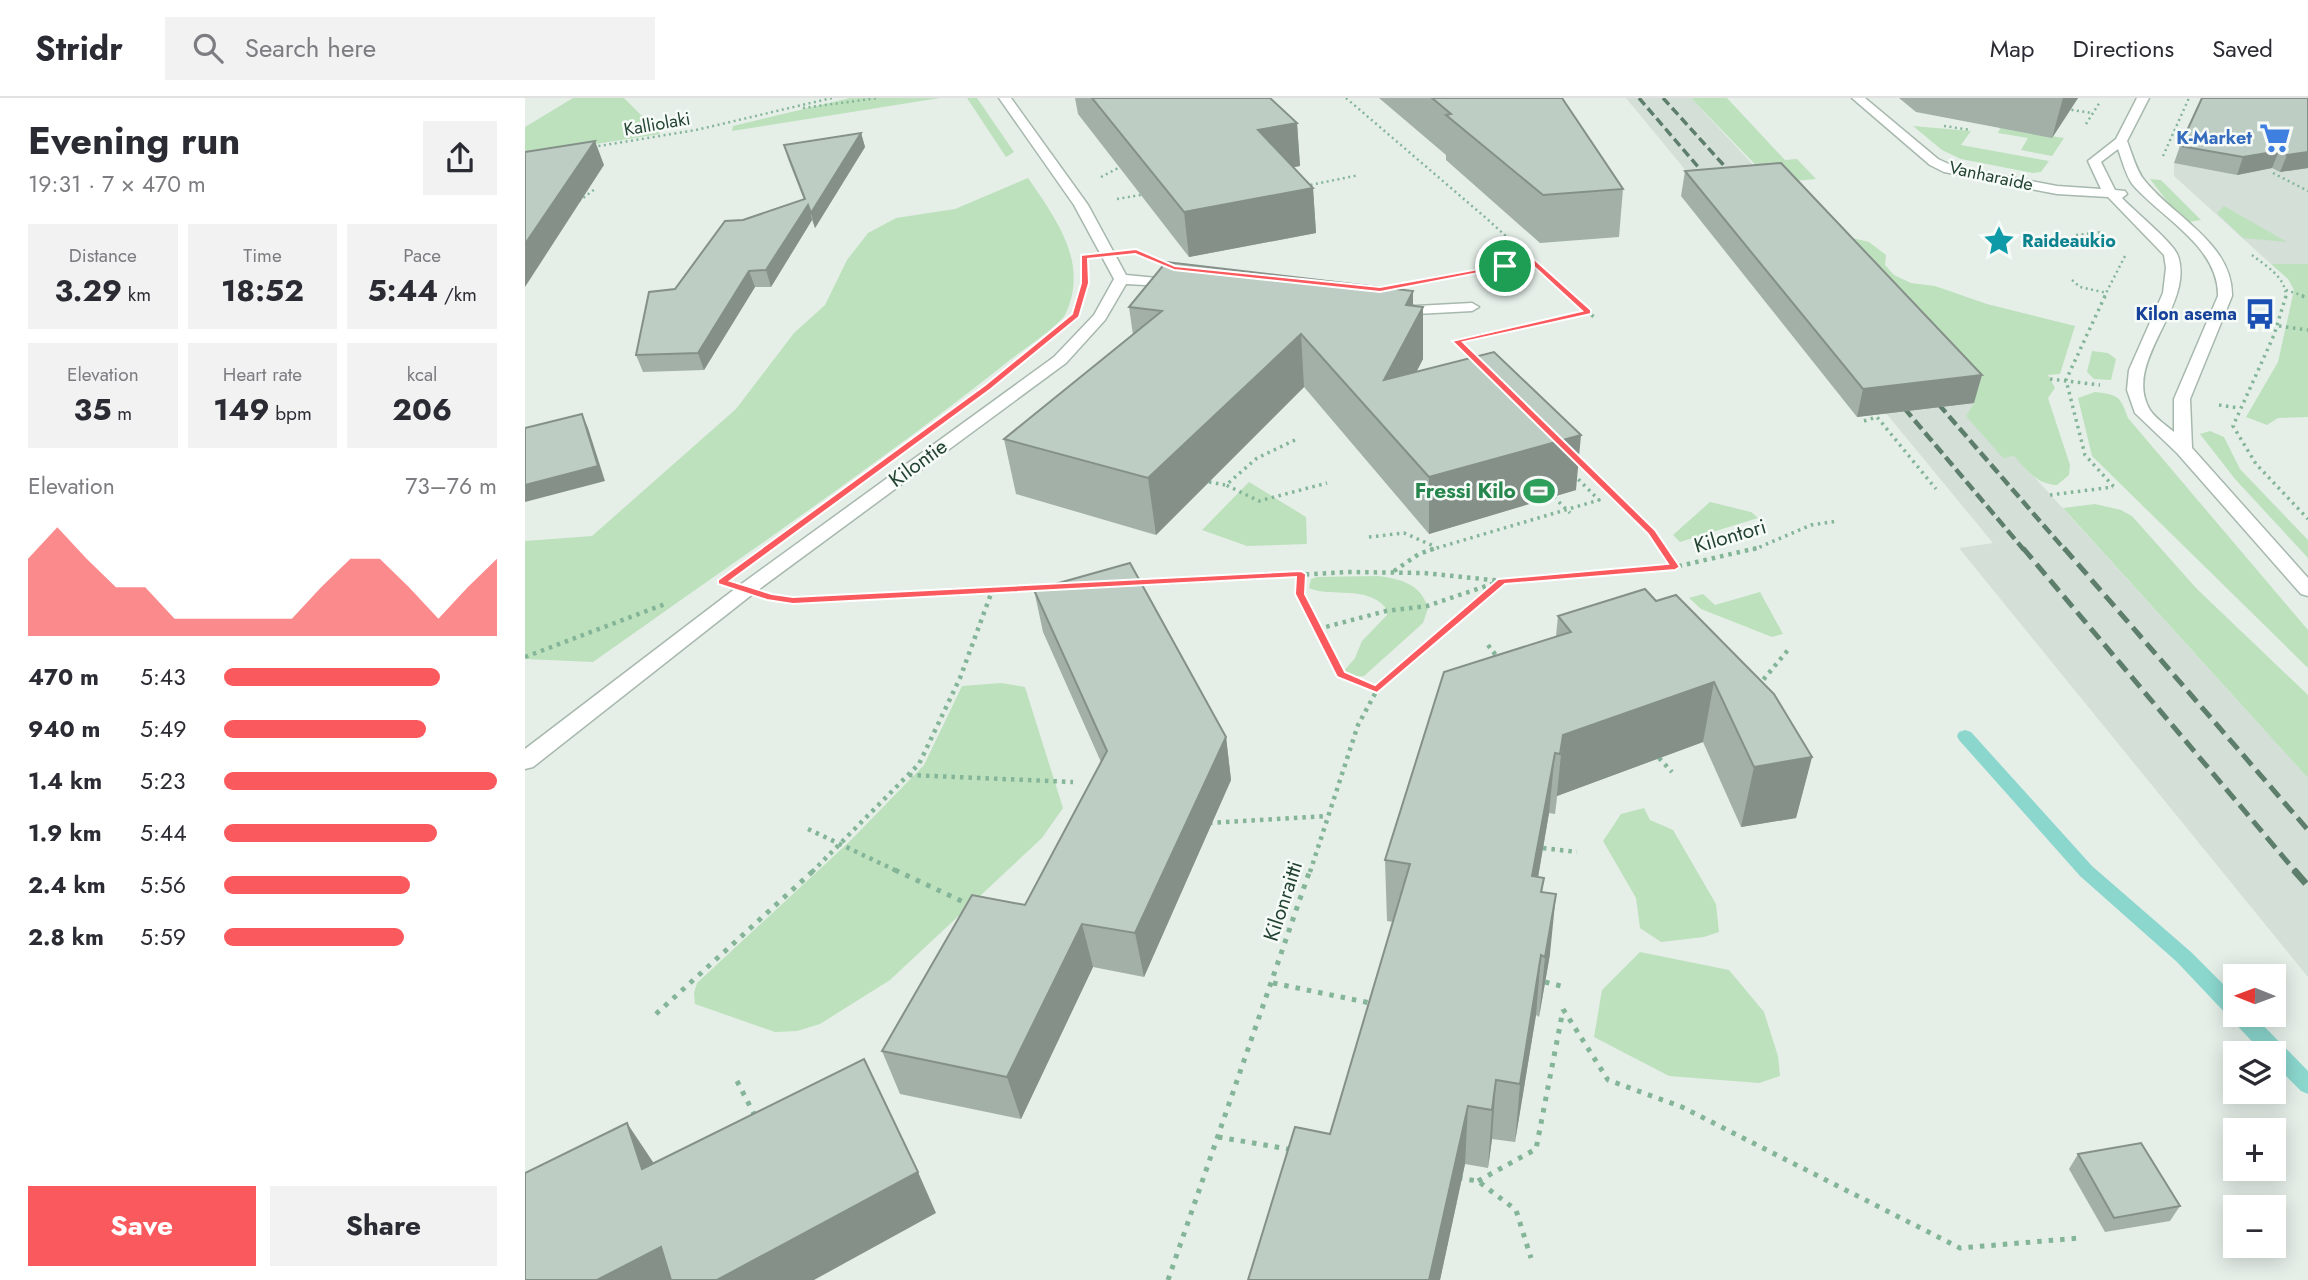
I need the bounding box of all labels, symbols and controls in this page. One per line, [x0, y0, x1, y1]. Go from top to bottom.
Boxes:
search box [165, 17, 655, 80]
text: Stridr [35, 25, 123, 72]
icon: search [189, 29, 227, 67]
text: Search here [245, 29, 376, 67]
text: Map [1990, 31, 2035, 66]
text: Directions [2073, 31, 2174, 66]
text: Saved [2212, 31, 2273, 66]
street label: Kalliolaki [622, 105, 692, 143]
text: Evening run [28, 113, 240, 168]
button: share [423, 121, 497, 195]
supermarket icon: K-Market [2258, 121, 2292, 155]
place label: K-Market [2176, 125, 2252, 151]
street label: Vanharaide [1947, 154, 2035, 198]
text: 19:31 · 7 × 470 m [28, 167, 206, 201]
place icon: Raideaukio [1982, 224, 2016, 258]
place label: Raideaukio [2022, 228, 2116, 254]
pin [1475, 236, 1535, 296]
text: Distance [69, 242, 137, 269]
text: Time [243, 242, 282, 269]
text: Pace [403, 242, 441, 269]
icon: arrive [1486, 247, 1524, 285]
text: 3.29 [55, 269, 122, 312]
text: 18:52 [221, 269, 304, 312]
text: 5:44 [367, 269, 438, 312]
text: km [122, 281, 151, 308]
text: /km [438, 281, 477, 308]
bus stop icon: Kilon asema [2243, 297, 2277, 331]
place label: Kilon asema [2136, 301, 2237, 327]
text: Elevation [67, 361, 139, 388]
text: Heart rate [223, 361, 302, 388]
text: kcal [407, 361, 438, 388]
text: 35 [74, 388, 112, 431]
text: 149 [213, 388, 270, 431]
text: 206 [392, 388, 452, 431]
text: m [112, 400, 132, 427]
text: bpm [270, 400, 312, 427]
street label: Kilontie [882, 431, 954, 495]
text: Elevation [28, 469, 115, 503]
text: 73–76 m [405, 469, 497, 503]
sports icon: Fressi Kilo [1522, 474, 1556, 508]
place label: Fressi Kilo [1415, 476, 1516, 506]
street label: Kilontori [1690, 511, 1770, 561]
text: 470 m [28, 660, 99, 694]
text: 5:43 [140, 660, 186, 694]
text: 940 m [28, 712, 100, 746]
text: 5:49 [140, 712, 187, 746]
text: 1.4 km [28, 764, 102, 798]
text: 5:23 [140, 764, 186, 798]
text: 1.9 km [28, 816, 102, 850]
text: 5:44 [140, 816, 187, 850]
street label: Kilonraitti [1256, 857, 1310, 945]
text: 2.4 km [28, 868, 106, 902]
text: 5:56 [140, 868, 186, 902]
text: 2.8 km [28, 920, 104, 954]
text: 5:59 [140, 920, 186, 954]
north arrow [2223, 964, 2285, 1027]
map controls [2223, 964, 2286, 1258]
button: layers [2223, 1041, 2286, 1104]
button: + [2223, 1118, 2286, 1181]
button: Save [28, 1186, 256, 1266]
button: Share [270, 1186, 497, 1266]
button: − [2223, 1195, 2286, 1258]

